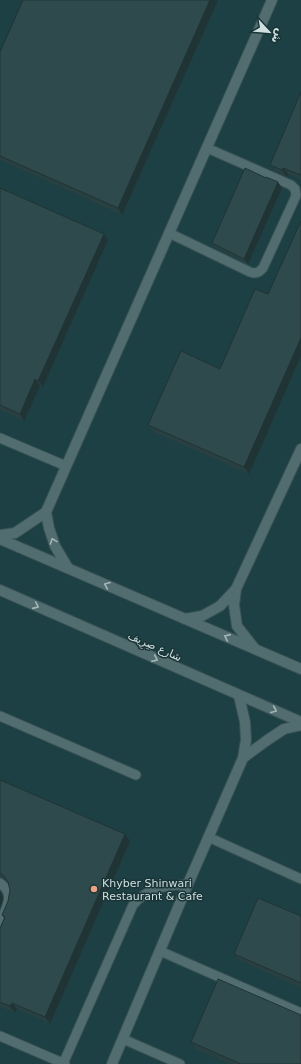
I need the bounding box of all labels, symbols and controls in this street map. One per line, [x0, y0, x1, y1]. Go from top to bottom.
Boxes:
north arrow [249, 12, 289, 52]
text: ش [268, 26, 287, 46]
one-way arrow [50, 538, 58, 545]
one-way arrow [104, 582, 111, 590]
one-way arrow [31, 601, 39, 609]
street label: شارع صِرِيف [125, 629, 184, 666]
one-way arrow [223, 634, 231, 642]
one-way arrow [151, 654, 158, 662]
one-way arrow [270, 706, 277, 714]
place label: Khyber Shinwari Restaurant & Cafe [102, 877, 203, 903]
marker: Khyber Shinwari Restaurant & Cafe [89, 884, 99, 894]

